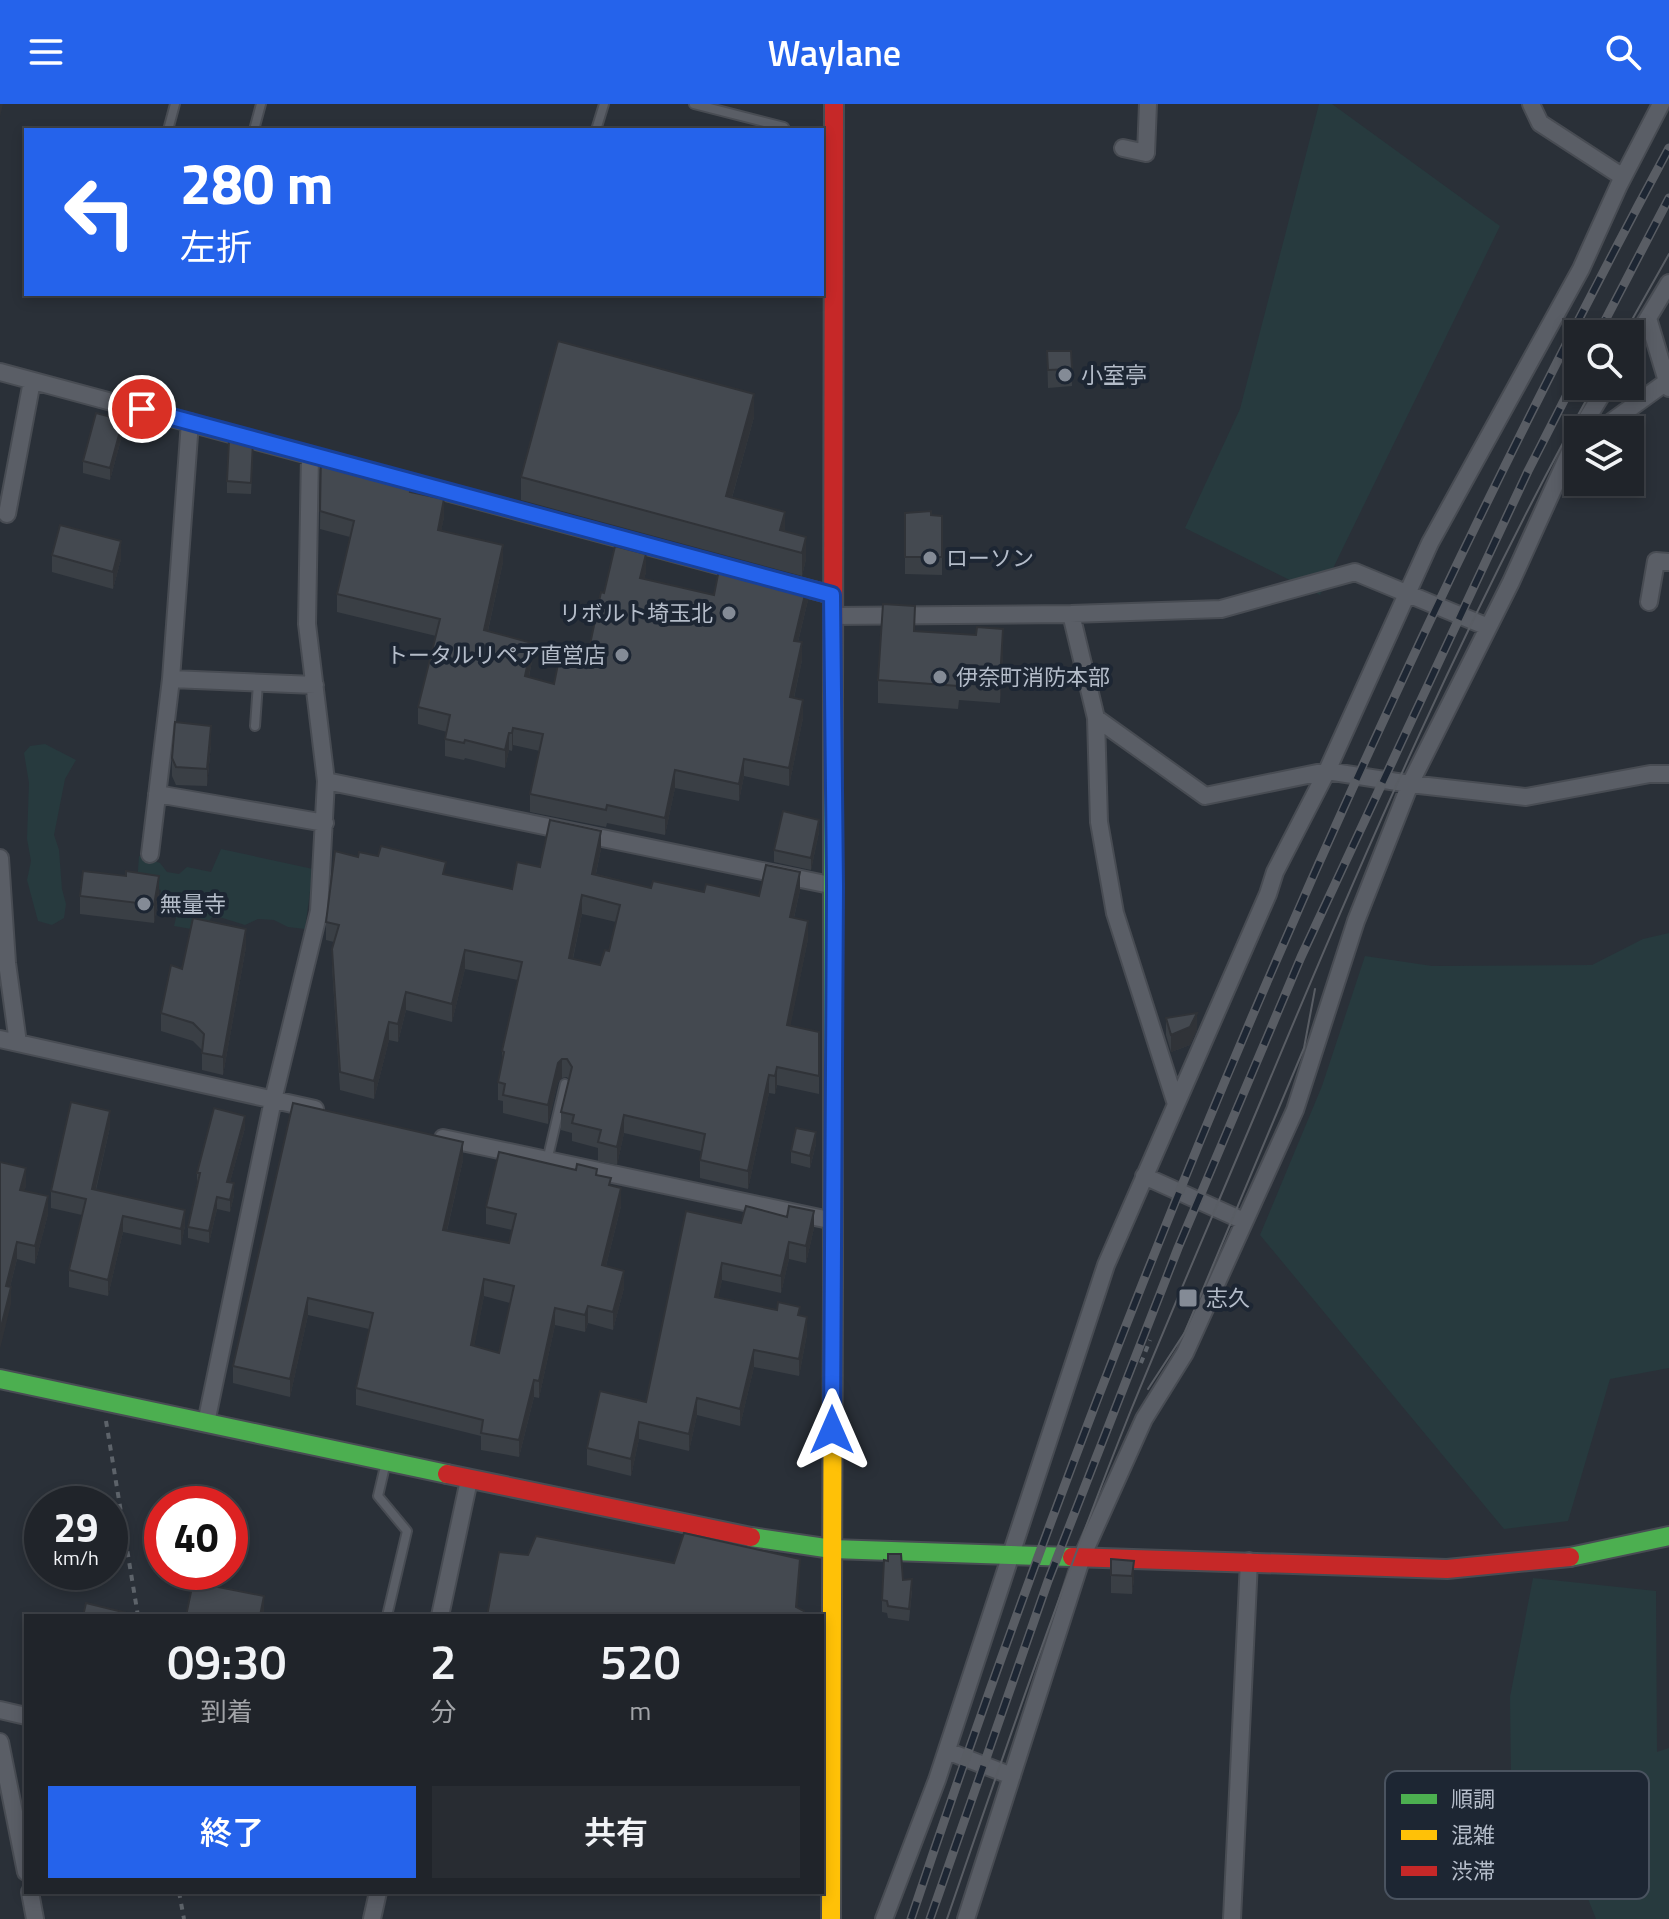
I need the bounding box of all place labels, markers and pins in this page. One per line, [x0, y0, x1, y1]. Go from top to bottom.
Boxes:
place label: 小室亭 [1081, 358, 1147, 392]
marker: 小室亭 [1056, 366, 1074, 384]
pin [108, 375, 176, 443]
place label: ローソン [946, 541, 1034, 575]
marker: ローソン [921, 549, 939, 567]
place label: リボルト埼玉北 [559, 596, 713, 630]
marker: リボルト埼玉北 [720, 604, 738, 622]
place label: トータルリペア直営店 [386, 638, 606, 672]
marker: トータルリペア直営店 [613, 646, 631, 664]
place label: 伊奈町消防本部 [956, 660, 1110, 694]
marker: 伊奈町消防本部 [931, 668, 949, 686]
place label: 無量寺 [160, 887, 226, 921]
marker: 無量寺 [135, 895, 153, 913]
place label: 志久 [1206, 1281, 1250, 1315]
marker: 志久 [1177, 1287, 1199, 1309]

